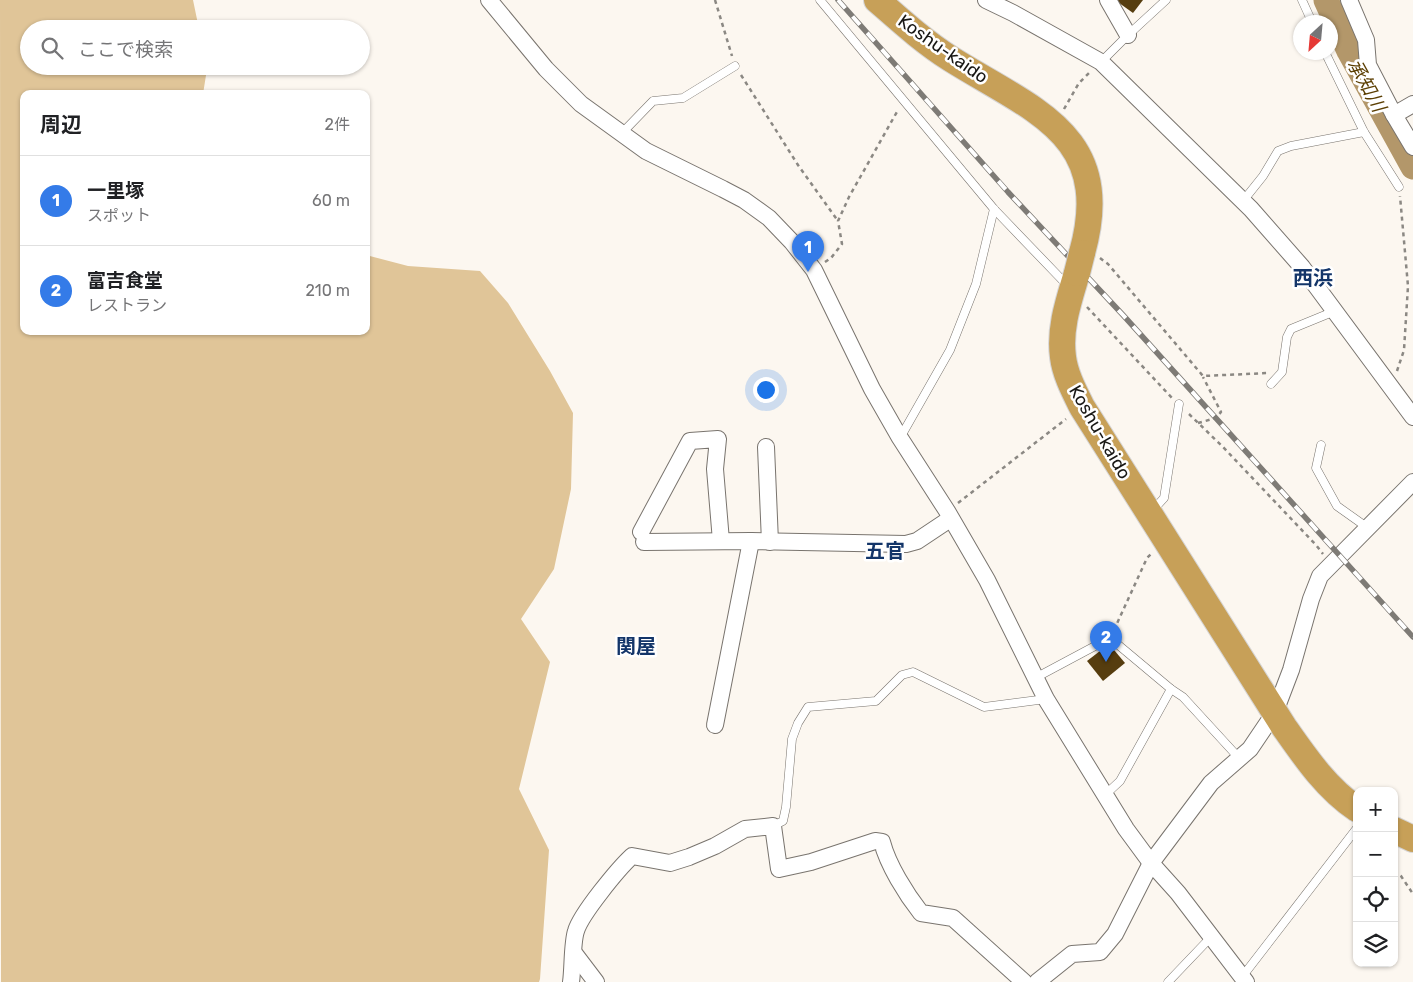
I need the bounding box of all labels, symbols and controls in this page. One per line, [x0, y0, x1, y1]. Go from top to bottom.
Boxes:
street label: Koshu-kaido [894, 10, 992, 88]
north arrow [1293, 15, 1338, 60]
search box [20, 20, 370, 75]
icon: search [38, 34, 66, 62]
text: ここで検索 [78, 38, 173, 61]
water label: 承知川 [1343, 55, 1391, 117]
text: 周辺 [40, 112, 82, 137]
text: 2件 [325, 115, 350, 134]
text: 一里塚 [87, 179, 144, 202]
text: 1 [52, 191, 60, 210]
text: 60 m [312, 191, 350, 210]
text: スポット [87, 206, 151, 225]
pin: 1 [792, 231, 824, 272]
district label: 西浜 [1293, 266, 1333, 290]
text: 富吉食堂 [87, 269, 163, 292]
text: 2 [51, 281, 61, 300]
text: 210 m [305, 281, 350, 300]
text: レストラン [87, 296, 167, 315]
your location [753, 377, 779, 403]
street label: Koshu-kaido [1064, 381, 1136, 483]
district label: 五官 [865, 539, 905, 563]
pin: 2 [1090, 621, 1122, 662]
district label: 関屋 [616, 634, 656, 658]
map controls [1353, 787, 1398, 967]
button: + [1353, 787, 1398, 832]
button: − [1353, 832, 1398, 877]
button: locate [1353, 877, 1398, 922]
button: layers [1353, 922, 1398, 967]

